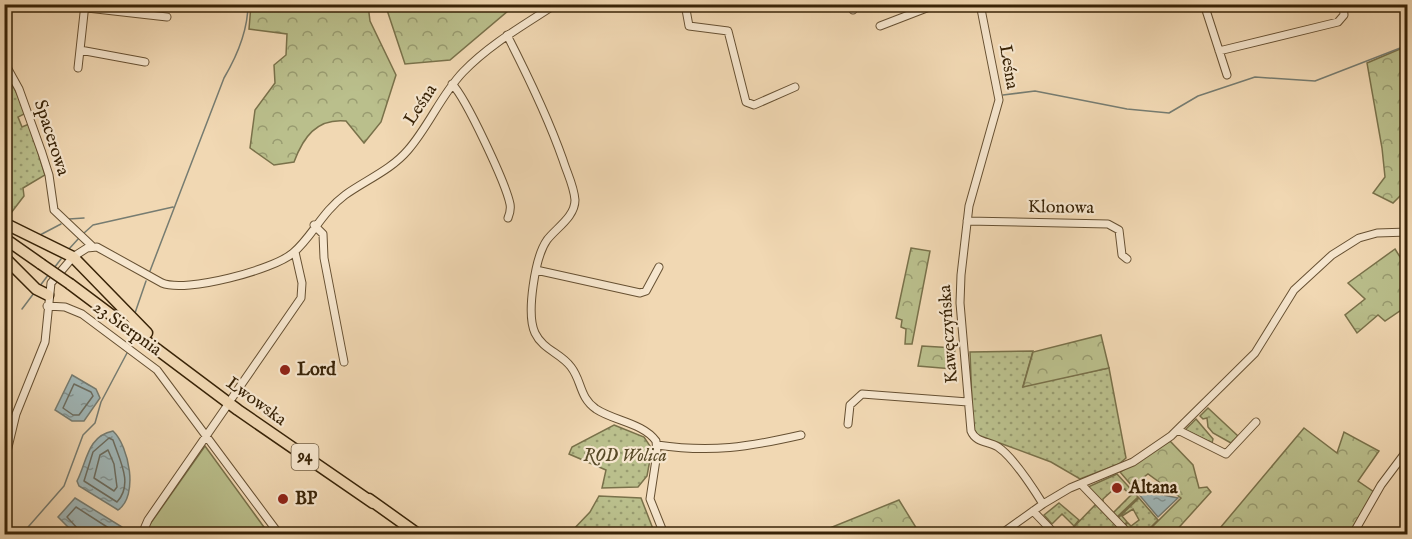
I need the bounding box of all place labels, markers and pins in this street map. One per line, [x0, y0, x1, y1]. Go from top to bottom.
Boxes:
place label: Lord [297, 359, 336, 382]
marker: Lord [278, 363, 292, 377]
place label: Altana [1128, 477, 1179, 500]
marker: Altana [1110, 481, 1124, 495]
place label: BP [295, 488, 318, 511]
marker: BP [276, 492, 290, 506]

